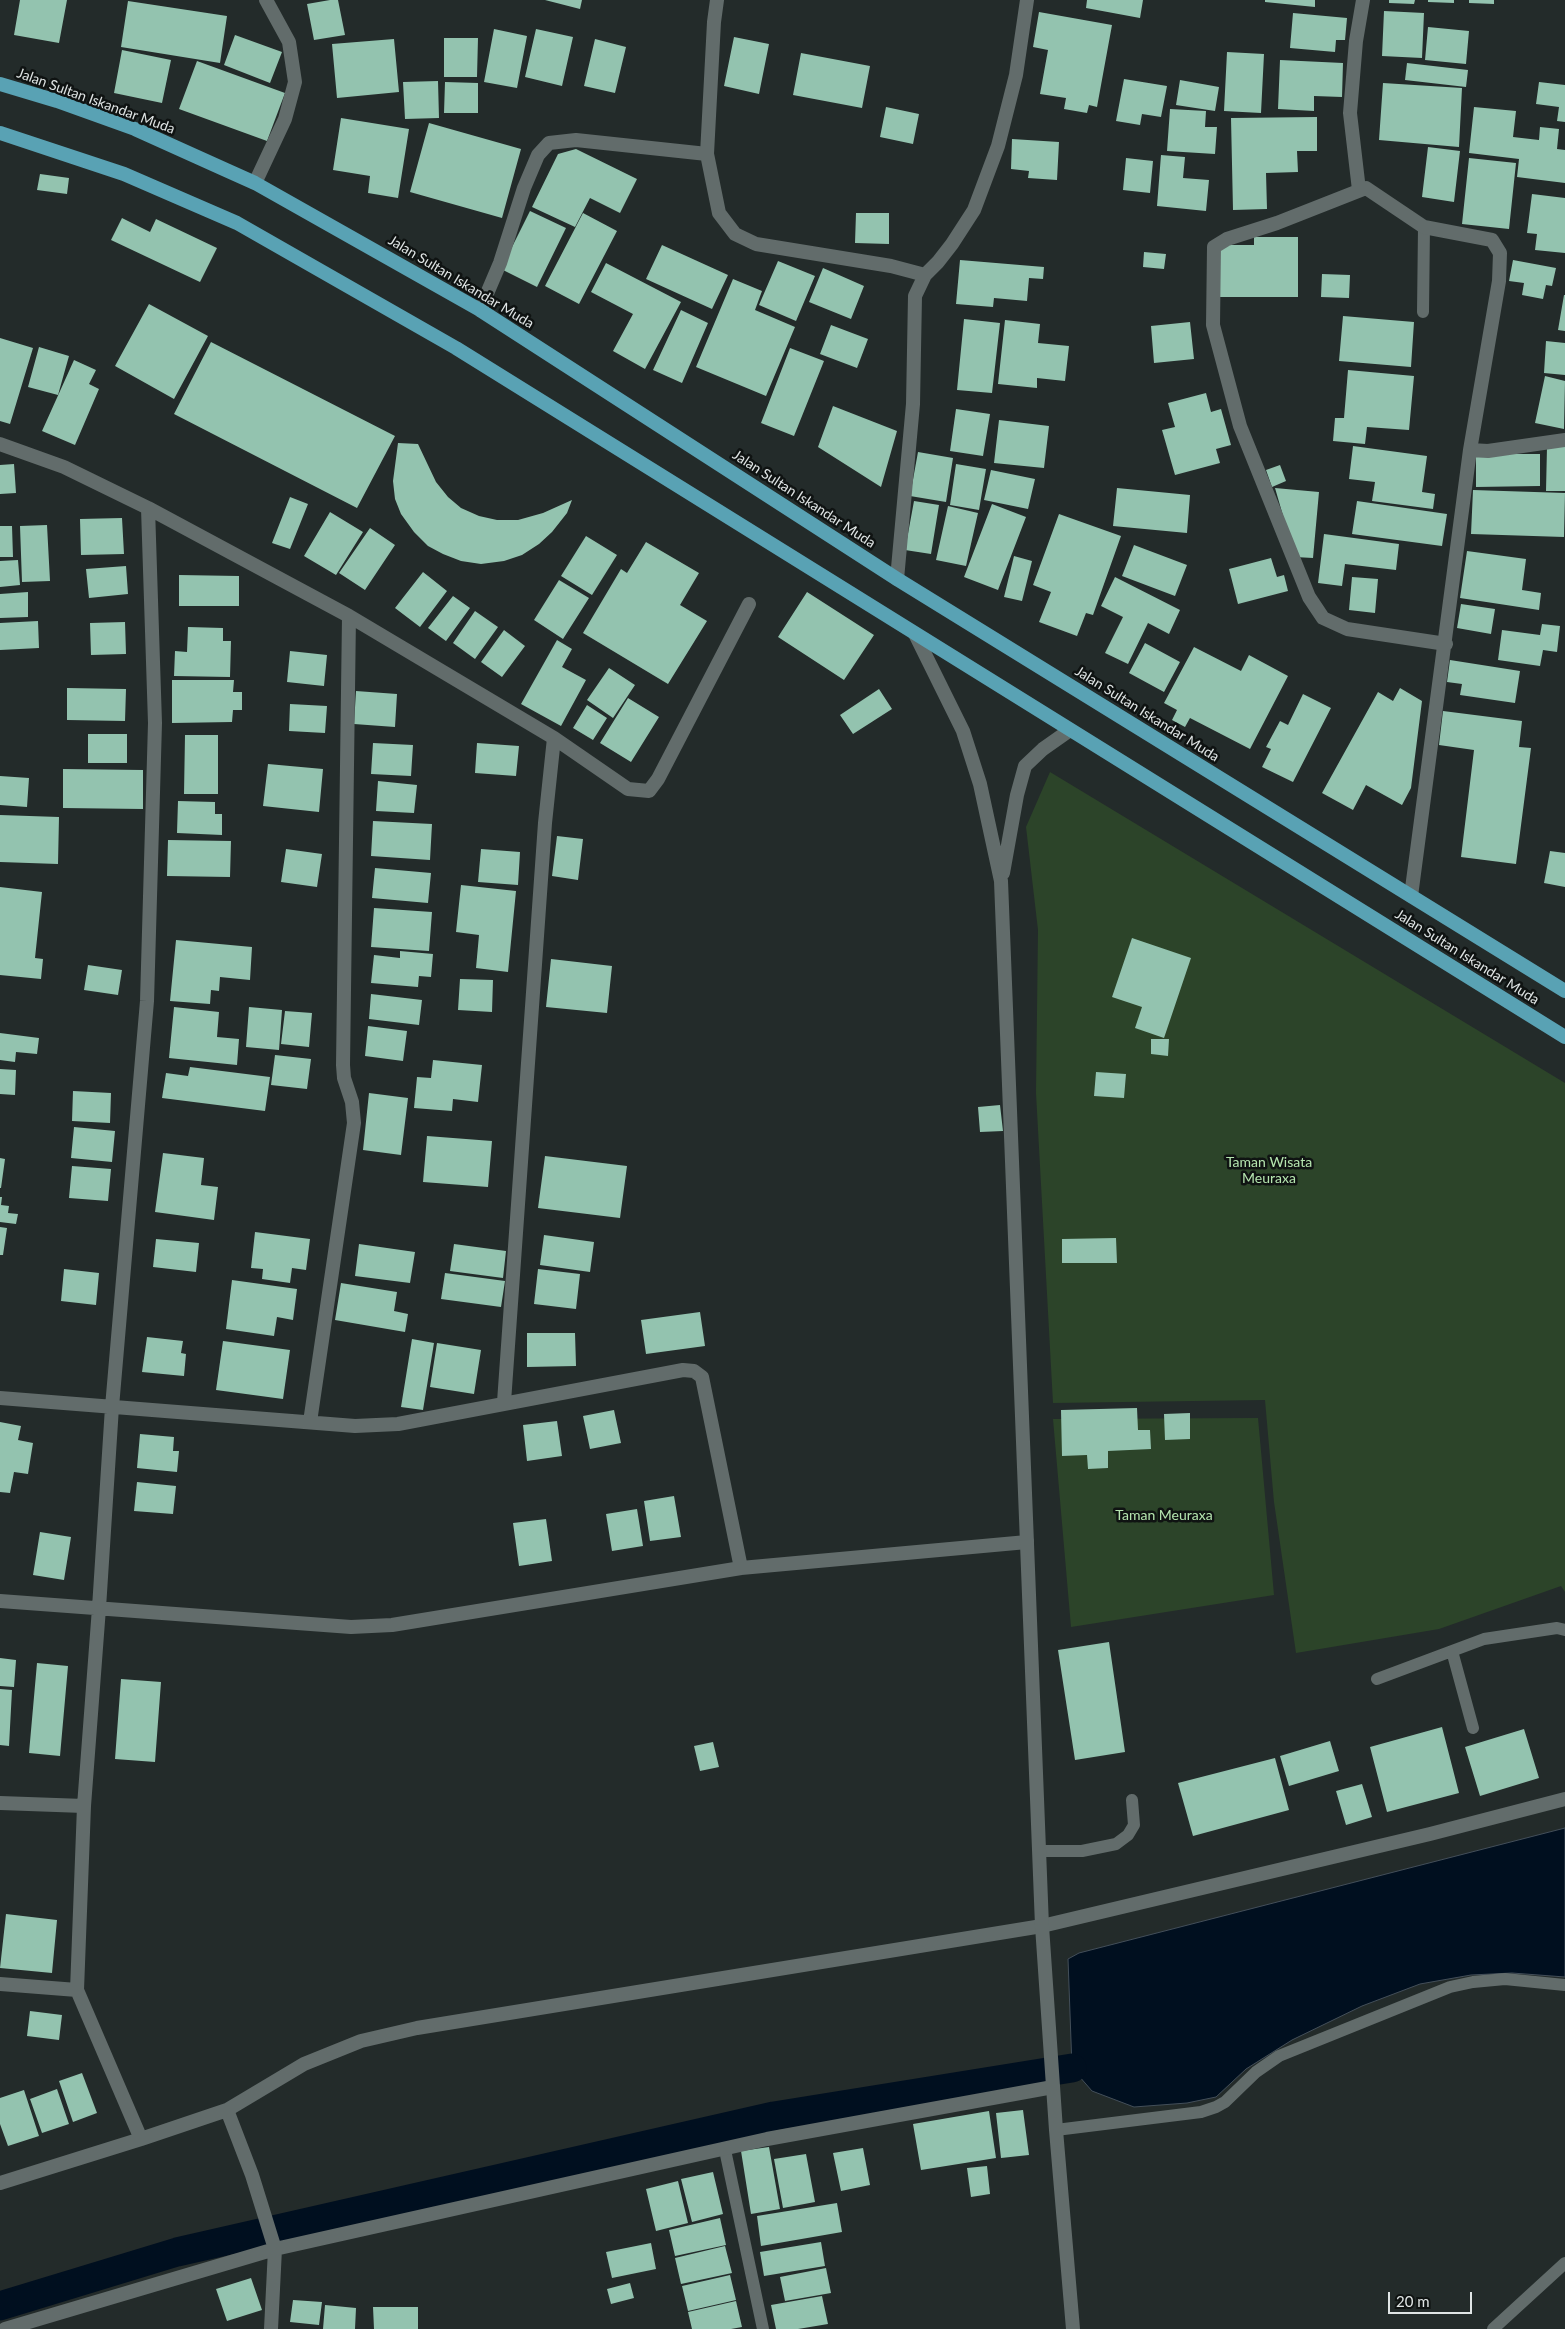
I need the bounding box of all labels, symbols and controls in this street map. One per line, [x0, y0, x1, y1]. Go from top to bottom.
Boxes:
street label: Jalan Sultan Iskandar Muda [15, 65, 177, 137]
street label: Jalan Sultan Iskandar Muda [385, 232, 537, 332]
street label: Jalan Sultan Iskandar Muda [729, 447, 879, 551]
street label: Jalan Sultan Iskandar Muda [1072, 663, 1222, 765]
street label: Jalan Sultan Iskandar Muda [1392, 906, 1542, 1008]
park label: Taman Wisata Meuraxa [1226, 1154, 1312, 1186]
park label: Taman Meuraxa [1115, 1507, 1213, 1523]
scale bar [1390, 2282, 1474, 2314]
text: 20 m [1396, 2292, 1430, 2310]

